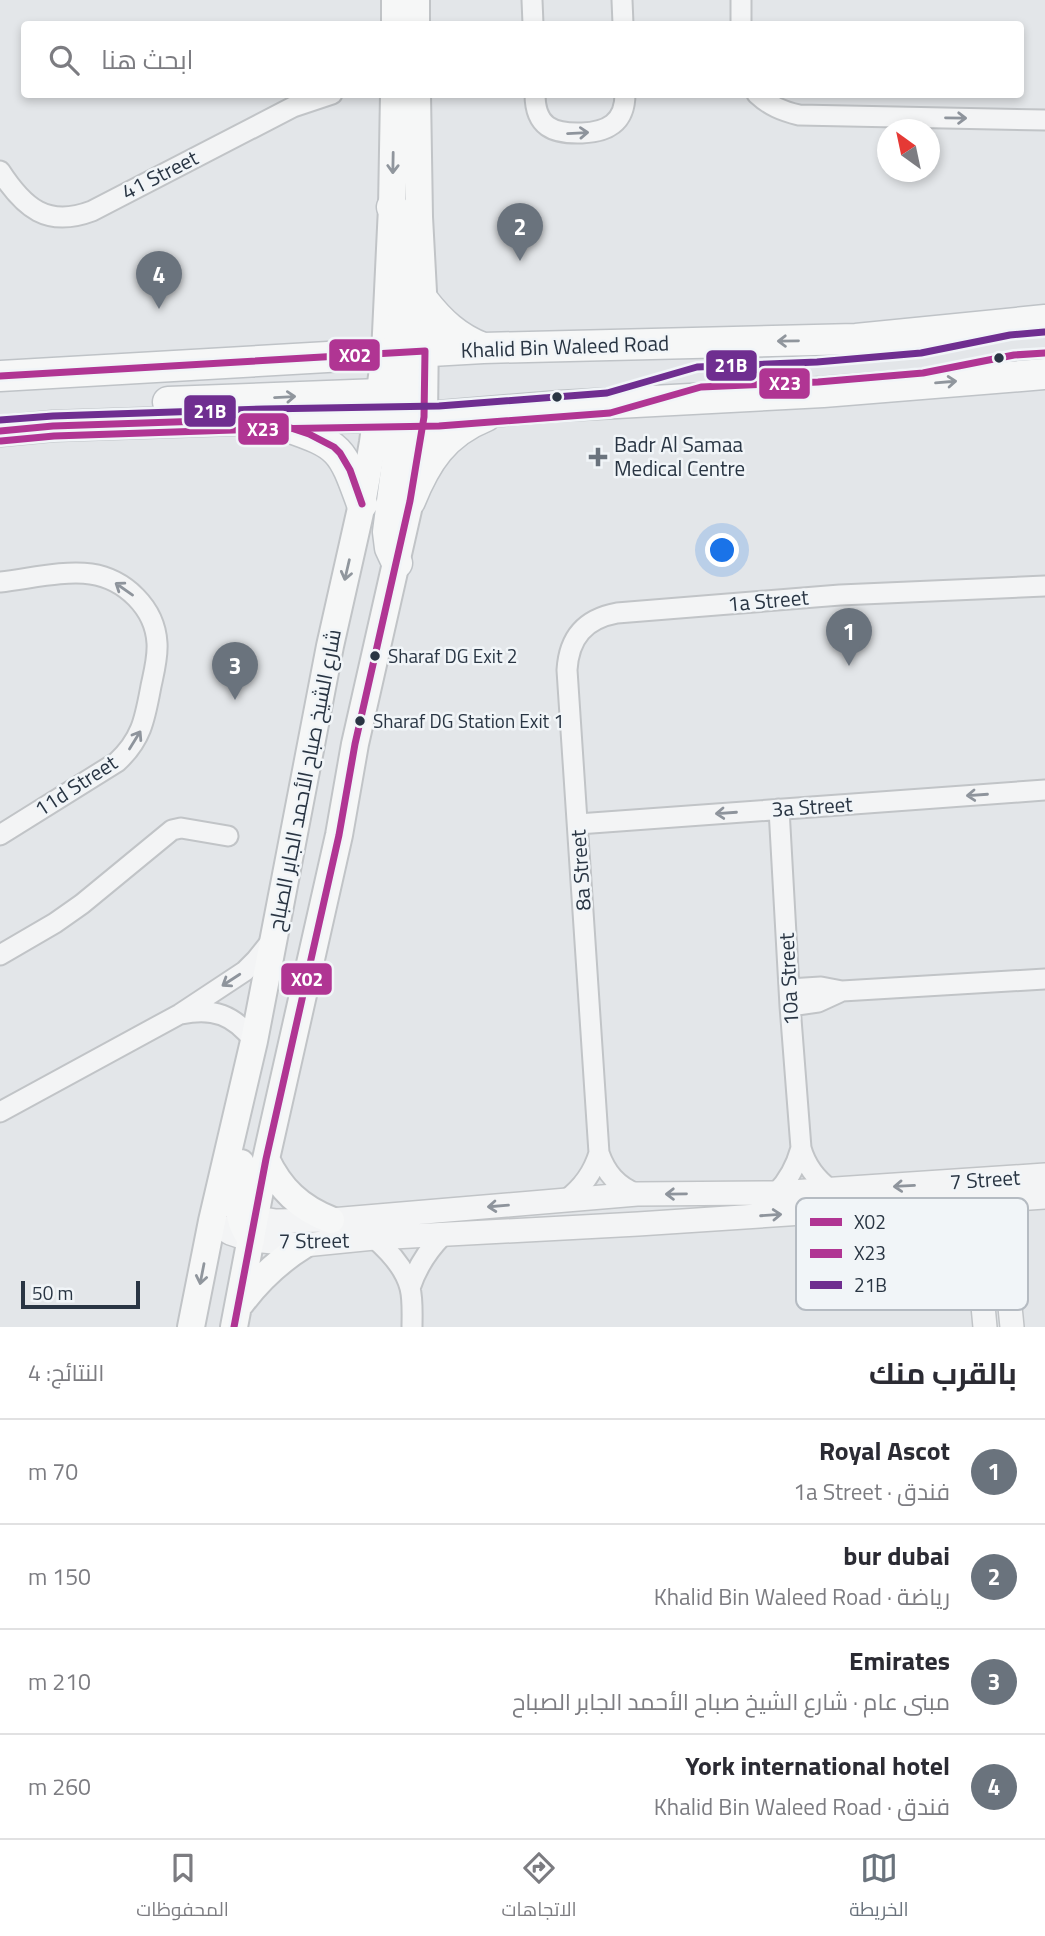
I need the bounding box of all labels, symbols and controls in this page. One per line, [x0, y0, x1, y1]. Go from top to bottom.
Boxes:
search box [21, 21, 1024, 98]
text: ابحث هنا [101, 40, 194, 79]
icon: search [45, 41, 83, 79]
one-way arrow [945, 111, 968, 125]
north arrow [877, 119, 940, 182]
one-way arrow [566, 126, 589, 139]
street label: 41 Street [116, 141, 204, 207]
one-way arrow [386, 151, 400, 174]
pin: 2 [497, 203, 543, 261]
pin: 4 [136, 251, 182, 309]
street label: Khalid Bin Waleed Road [460, 326, 670, 366]
one-way arrow [777, 334, 800, 347]
line badge: X02 [328, 338, 381, 372]
text: X02 [339, 340, 371, 369]
line badge: 21B [705, 349, 758, 382]
text: 21B [715, 350, 747, 379]
unlabelled marker [992, 351, 1006, 365]
line badge: X23 [758, 367, 811, 400]
text: X23 [769, 368, 801, 397]
one-way arrow [934, 375, 957, 388]
one-way arrow [274, 390, 297, 403]
unlabelled marker [550, 390, 564, 404]
line badge: 21B [183, 394, 237, 428]
text: 21B [194, 396, 226, 425]
line badge: X23 [237, 412, 290, 446]
text: X23 [247, 414, 279, 443]
place label: Badr Al Samaa Medical Centre [614, 428, 745, 484]
marker: Badr Al Samaa Medical Centre [588, 447, 608, 467]
your location [705, 533, 739, 567]
one-way arrow [340, 558, 354, 581]
street label: 1a Street [726, 580, 810, 619]
one-way arrow [115, 582, 134, 596]
pin: 1 [826, 608, 872, 666]
street label: شارع الشيخ صباح الأحمد الجابر الصباح [259, 626, 349, 933]
place label: Sharaf DG Exit 2 [388, 641, 517, 670]
pin: 3 [212, 642, 258, 700]
marker: Sharaf DG Exit 2 [368, 649, 382, 663]
place label: Sharaf DG Station Exit 1 [373, 706, 564, 735]
marker: Sharaf DG Station Exit 1 [353, 714, 367, 728]
one-way arrow [128, 731, 142, 751]
street label: 11d Street [28, 746, 124, 824]
street label: 3a Street [770, 787, 854, 825]
one-way arrow [966, 789, 989, 802]
one-way arrow [714, 807, 737, 820]
street label: 8a Street [561, 828, 599, 912]
street label: 10a Street [770, 931, 806, 1026]
line badge: X02 [280, 962, 333, 996]
text: X02 [291, 964, 323, 993]
one-way arrow [222, 973, 241, 987]
street label: 7 Street [949, 1161, 1022, 1197]
one-way arrow [892, 1179, 915, 1192]
one-way arrow [665, 1187, 688, 1201]
legend [796, 1198, 1028, 1310]
one-way arrow [487, 1200, 510, 1213]
text: X02 [854, 1207, 886, 1236]
one-way arrow [759, 1209, 782, 1222]
street label: 7 Street [278, 1223, 350, 1257]
text: X23 [854, 1238, 886, 1267]
one-way arrow [194, 1262, 208, 1285]
text: 21B [854, 1270, 887, 1299]
scale bar [21, 1278, 140, 1310]
text: 50 m [32, 1278, 73, 1307]
text: بالقرب منك [869, 1350, 1017, 1396]
text: النتائج: 4 [28, 1355, 104, 1390]
text: Royal Ascot [819, 1431, 950, 1470]
text: 70 m [28, 1454, 78, 1489]
text: 1 [988, 1454, 1000, 1489]
text: فندق · 1a Street [793, 1474, 950, 1509]
text: bur dubai [843, 1536, 950, 1575]
text: 150 m [28, 1559, 91, 1594]
text: 2 [988, 1559, 1000, 1594]
text: رياضة · Khalid Bin Waleed Road [654, 1579, 950, 1614]
text: Emirates [849, 1641, 950, 1680]
text: 210 m [28, 1664, 91, 1699]
text: 3 [988, 1664, 1000, 1699]
text: مبنى عام · شارع الشيخ صباح الأحمد الجابر الصباح [512, 1684, 950, 1719]
text: York international hotel [685, 1746, 950, 1785]
text: 260 m [28, 1769, 91, 1804]
text: 4 [988, 1769, 1000, 1804]
text: فندق · Khalid Bin Waleed Road [654, 1789, 950, 1824]
tab: المحفوظات [136, 1849, 229, 1927]
tab: الاتجاهات [501, 1849, 577, 1927]
tab: الخريطة [849, 1849, 909, 1927]

